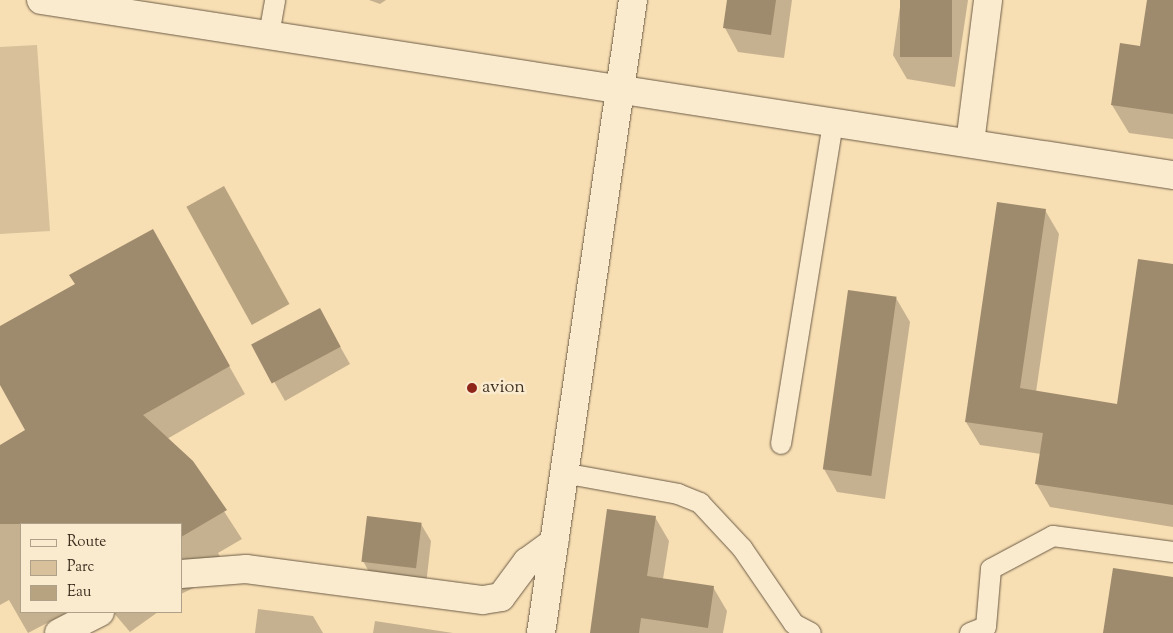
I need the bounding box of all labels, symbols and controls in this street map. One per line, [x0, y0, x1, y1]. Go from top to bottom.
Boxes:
place label: avion [482, 377, 525, 399]
marker: avion [466, 382, 478, 394]
legend [20, 523, 182, 613]
text: Route [67, 532, 106, 553]
text: Parc [67, 557, 94, 578]
text: Eau [67, 582, 91, 603]

